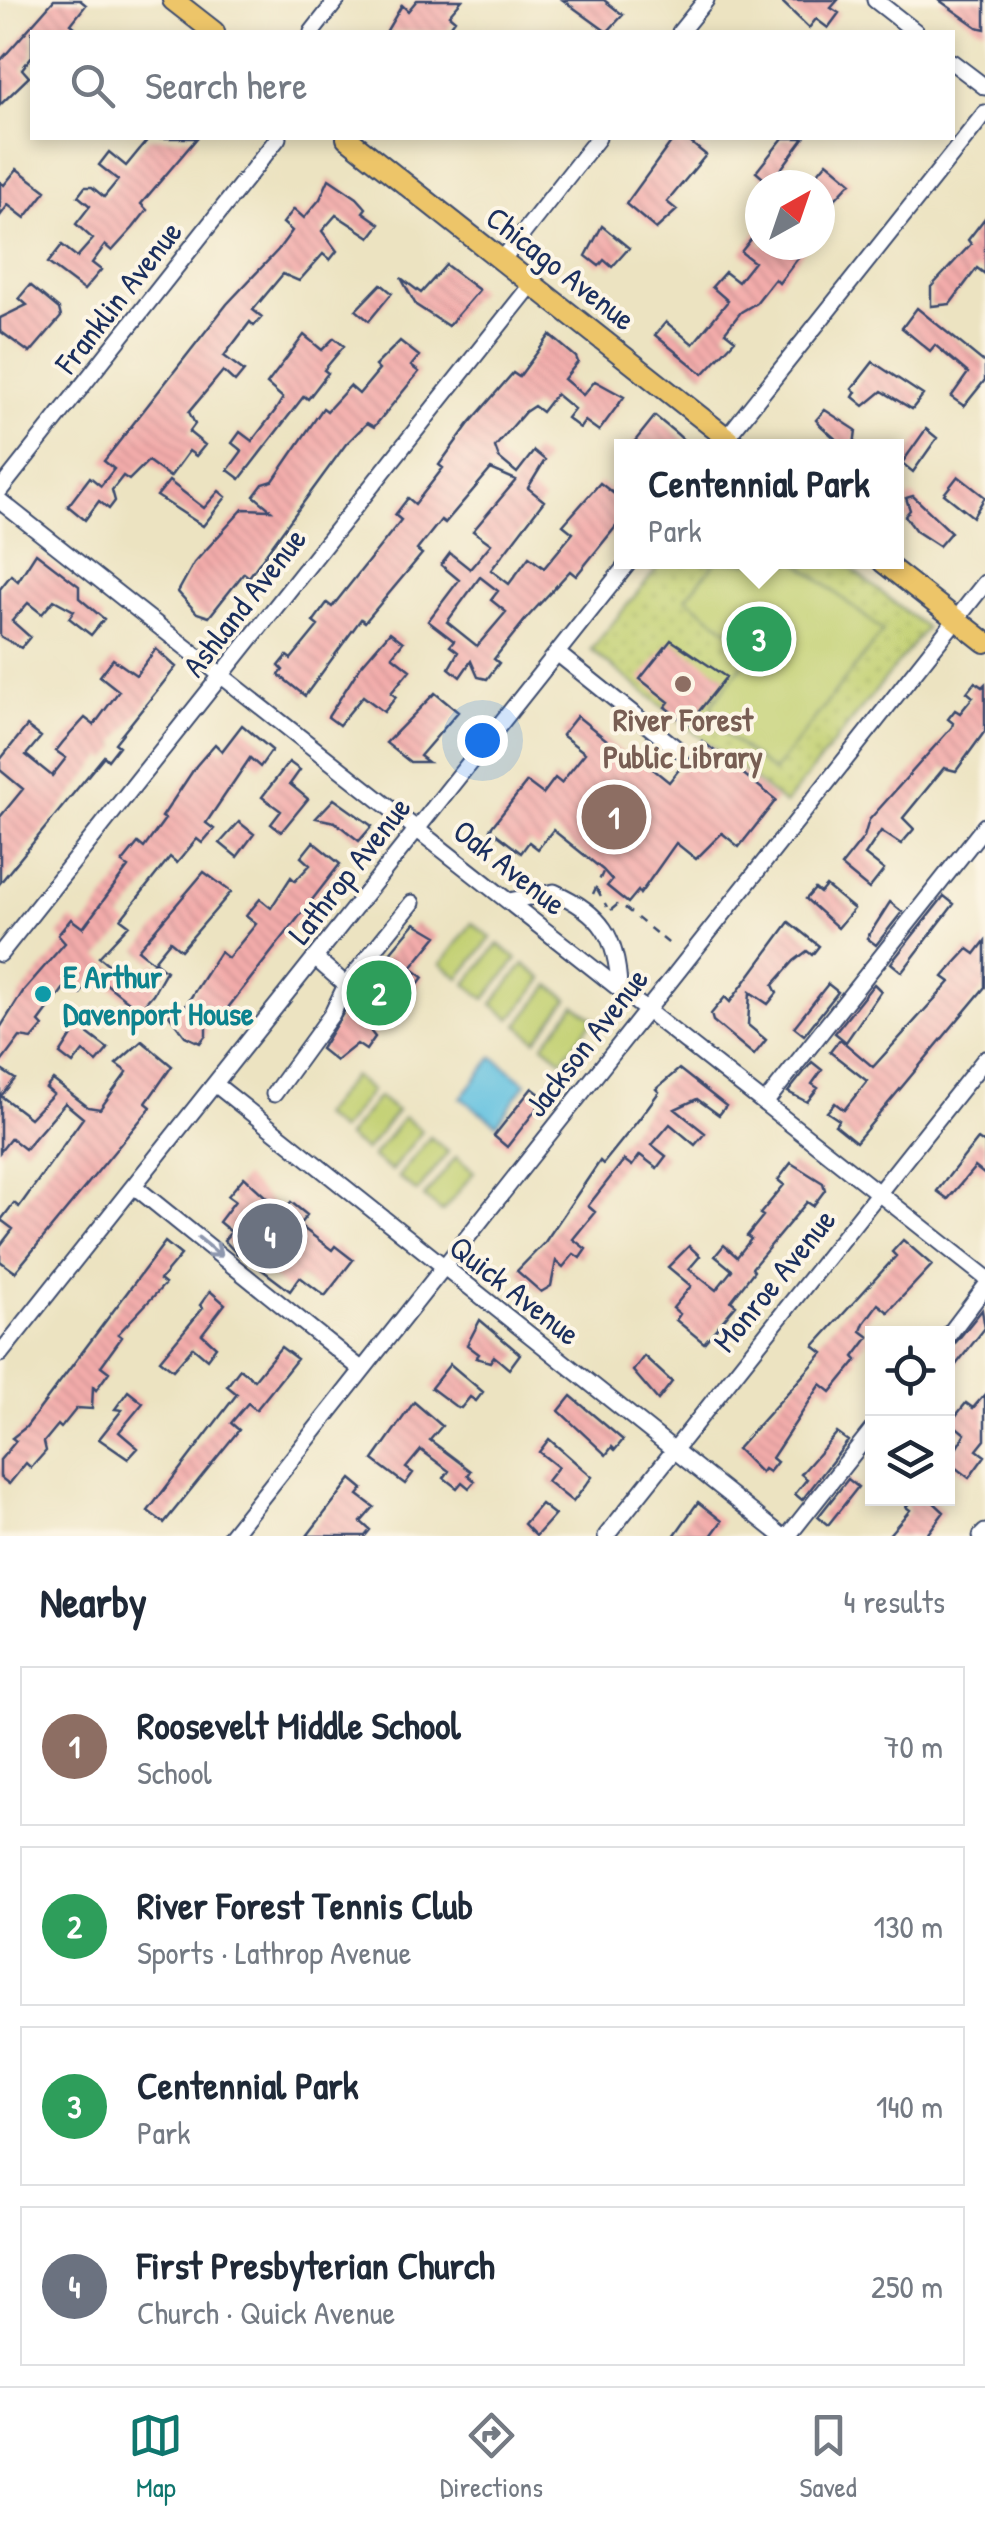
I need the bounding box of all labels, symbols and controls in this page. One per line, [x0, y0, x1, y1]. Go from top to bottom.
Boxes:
search box [30, 30, 955, 140]
icon: search [65, 58, 120, 113]
text: Search here [145, 59, 307, 111]
north arrow [745, 170, 835, 260]
street label: Chicago Avenue [477, 196, 645, 340]
street label: Franklin Avenue [44, 211, 192, 383]
popup [614, 439, 904, 569]
text: Centennial Park [648, 457, 870, 509]
text: Park [648, 509, 702, 552]
street label: Ashland Avenue [172, 518, 316, 685]
pin: 3 [726, 602, 792, 676]
marker: River Forest Public Library [672, 673, 694, 695]
place label: River Forest Public Library [603, 698, 763, 779]
your location [457, 715, 508, 766]
pin: 1 [582, 780, 646, 854]
street label: Lathrop Avenue [278, 787, 420, 953]
street label: Oak Avenue [445, 809, 575, 925]
place label: E Arthur Davenport House [63, 955, 254, 1036]
pin: 2 [346, 956, 412, 1030]
street label: Jackson Avenue [514, 958, 658, 1125]
marker: E Arthur Davenport House [32, 983, 54, 1005]
pin: 4 [238, 1198, 302, 1274]
street label: Monroe Avenue [703, 1199, 845, 1361]
street label: Quick Avenue [441, 1225, 590, 1355]
one-way arrow [196, 1236, 222, 1258]
map controls [865, 1326, 955, 1506]
button: locate [865, 1326, 955, 1416]
button: layers [865, 1416, 955, 1506]
text: Nearby [40, 1573, 147, 1630]
text: 4 results [844, 1580, 945, 1623]
text: Roosevelt Middle School [137, 1699, 461, 1751]
text: 1 [69, 1725, 80, 1768]
text: 70 m [884, 1725, 943, 1768]
text: School [137, 1751, 212, 1794]
text: River Forest Tennis Club [137, 1879, 473, 1931]
text: 2 [67, 1905, 82, 1948]
text: 130 m [874, 1905, 943, 1948]
text: Sports · Lathrop Avenue [137, 1931, 411, 1974]
text: Centennial Park [137, 2059, 359, 2111]
text: 3 [67, 2085, 82, 2128]
text: 140 m [876, 2085, 943, 2128]
text: Park [137, 2111, 191, 2154]
text: First Presbyterian Church [137, 2239, 495, 2291]
text: 4 [68, 2265, 81, 2308]
text: 250 m [871, 2265, 943, 2308]
text: Church · Quick Avenue [137, 2291, 395, 2334]
tab: Map [128, 2408, 183, 2506]
tab: Directions [440, 2408, 543, 2506]
tab: Saved [800, 2408, 857, 2506]

